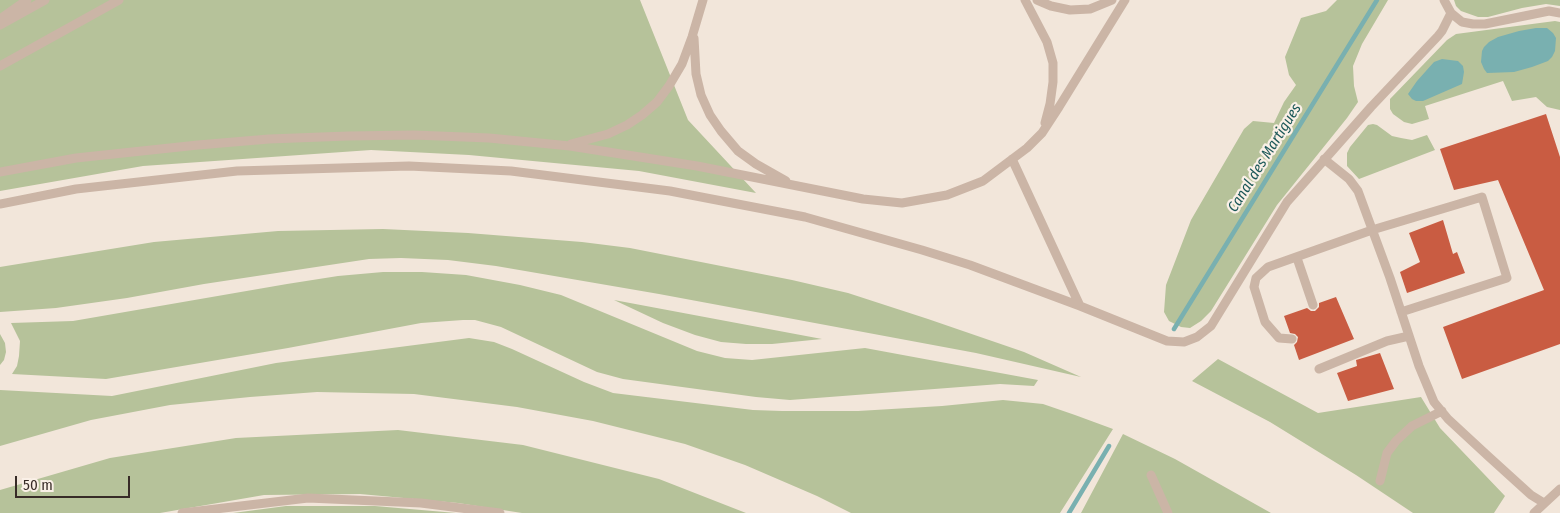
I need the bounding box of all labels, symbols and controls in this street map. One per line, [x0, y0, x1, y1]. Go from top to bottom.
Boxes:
water label: Canal des Martigues [1224, 101, 1306, 215]
scale bar [18, 466, 132, 498]
text: 50 m [23, 476, 53, 494]

